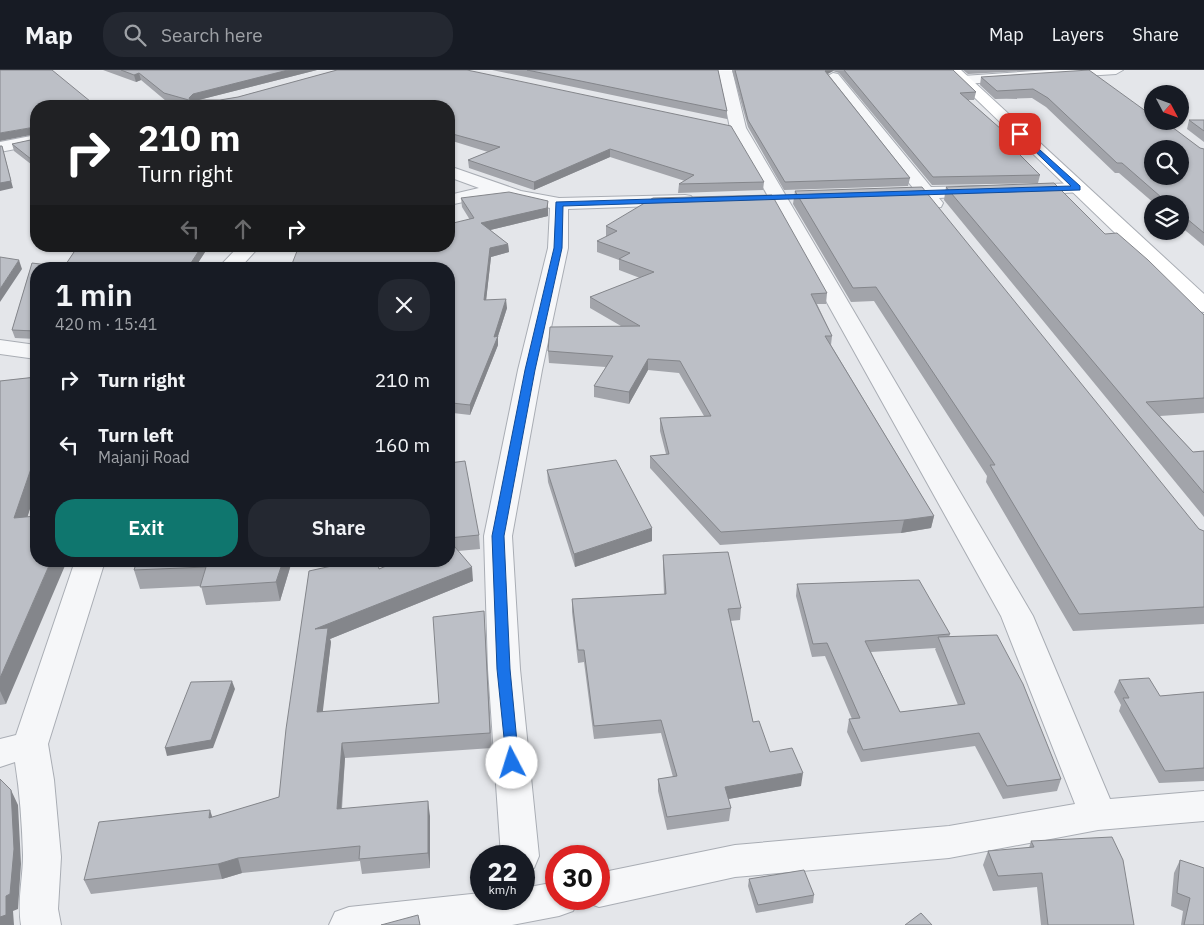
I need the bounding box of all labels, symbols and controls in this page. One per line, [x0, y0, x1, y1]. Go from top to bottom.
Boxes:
search box [103, 12, 453, 57]
text: Map [25, 19, 73, 51]
icon: search [121, 21, 149, 49]
text: Search here [161, 23, 263, 47]
text: Map [989, 23, 1024, 46]
text: Layers [1052, 23, 1104, 46]
text: Share [1132, 23, 1179, 46]
north arrow [1144, 85, 1189, 130]
map controls [1144, 85, 1189, 240]
pin [999, 113, 1041, 155]
text: 210 m [138, 115, 241, 161]
icon: right [55, 120, 120, 185]
icon: arrive [1006, 120, 1034, 148]
button: search [1144, 140, 1189, 185]
text: Turn right [138, 159, 233, 188]
button: layers [1144, 195, 1189, 240]
icon: left [176, 215, 204, 243]
icon: ahead [229, 215, 257, 243]
icon: right [282, 215, 310, 243]
text: 1 min [55, 275, 133, 314]
button: close [378, 279, 430, 331]
text: 420 m · 15:41 [55, 314, 157, 334]
icon: right [55, 366, 83, 394]
text: Turn right [98, 368, 185, 392]
text: 210 m [375, 368, 430, 392]
text: Turn left [98, 423, 174, 447]
icon: left [55, 431, 83, 459]
text: 160 m [375, 433, 430, 457]
text: Majanji Road [98, 447, 190, 467]
button: Exit [55, 499, 238, 557]
button: Share [248, 499, 430, 557]
position arrow [485, 736, 537, 788]
speed limit sign: 30 [545, 845, 610, 910]
text: 22 [487, 855, 518, 888]
text: km/h [488, 882, 517, 897]

